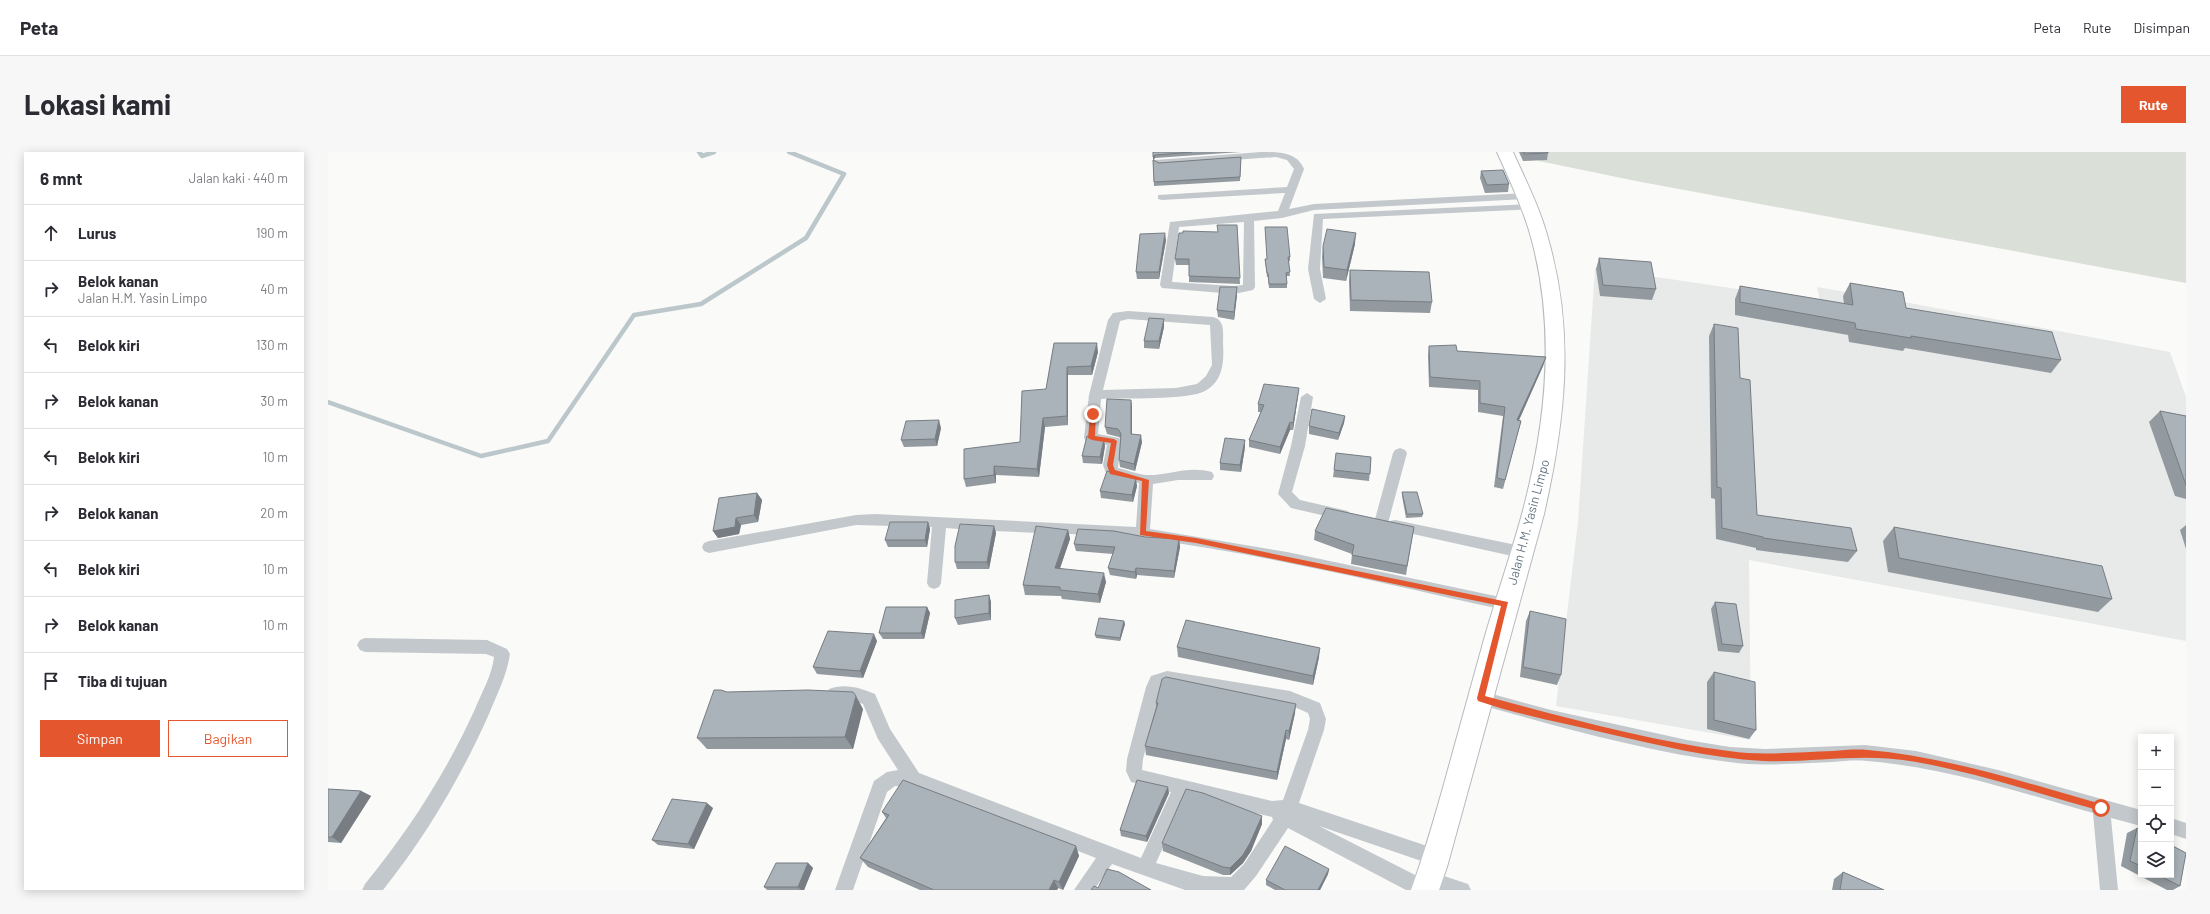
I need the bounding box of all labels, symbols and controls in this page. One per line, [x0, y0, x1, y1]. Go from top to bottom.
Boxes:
text: Peta [20, 16, 58, 39]
text: Peta [2033, 19, 2061, 36]
text: Rute [2083, 19, 2111, 36]
text: Disimpan [2133, 19, 2190, 36]
button: Rute [2121, 86, 2186, 123]
text: Lokasi kami [24, 87, 171, 121]
text: 6 mnt [40, 168, 82, 188]
text: Jalan kaki · 440 m [189, 170, 288, 186]
icon: ahead [40, 222, 62, 244]
text: Lurus [78, 224, 116, 242]
text: 190 m [256, 225, 288, 241]
text: Belok kanan [78, 272, 158, 290]
icon: right [40, 278, 62, 300]
text: 40 m [260, 281, 288, 297]
text: Jalan H.M. Yasin Limpo [78, 290, 207, 306]
icon: left [40, 334, 62, 356]
text: Belok kiri [78, 336, 140, 354]
text: 130 m [256, 337, 288, 353]
icon: right [40, 390, 62, 412]
text: Belok kanan [78, 392, 158, 410]
text: 30 m [261, 393, 288, 409]
route end [1084, 405, 1102, 423]
icon: left [40, 446, 62, 468]
text: Belok kiri [78, 448, 140, 466]
text: 10 m [263, 449, 288, 465]
street label: Jalan H.M. Yasin Limpo [1504, 458, 1552, 586]
icon: right [40, 502, 62, 524]
text: Belok kanan [78, 504, 158, 522]
text: 20 m [260, 505, 288, 521]
icon: left [40, 558, 62, 580]
text: Belok kiri [78, 560, 140, 578]
text: 10 m [263, 561, 288, 577]
icon: right [40, 614, 62, 636]
text: Belok kanan [78, 616, 158, 634]
text: 10 m [263, 617, 288, 633]
icon: arrive [40, 670, 62, 692]
text: Tiba di tujuan [78, 672, 167, 690]
button: Simpan [40, 720, 160, 757]
button: Bagikan [168, 720, 288, 757]
map controls [2138, 734, 2174, 878]
button: + [2138, 734, 2174, 770]
button: − [2138, 770, 2174, 806]
route start [2092, 799, 2110, 817]
button: locate [2138, 806, 2174, 842]
button: layers [2138, 842, 2174, 878]

